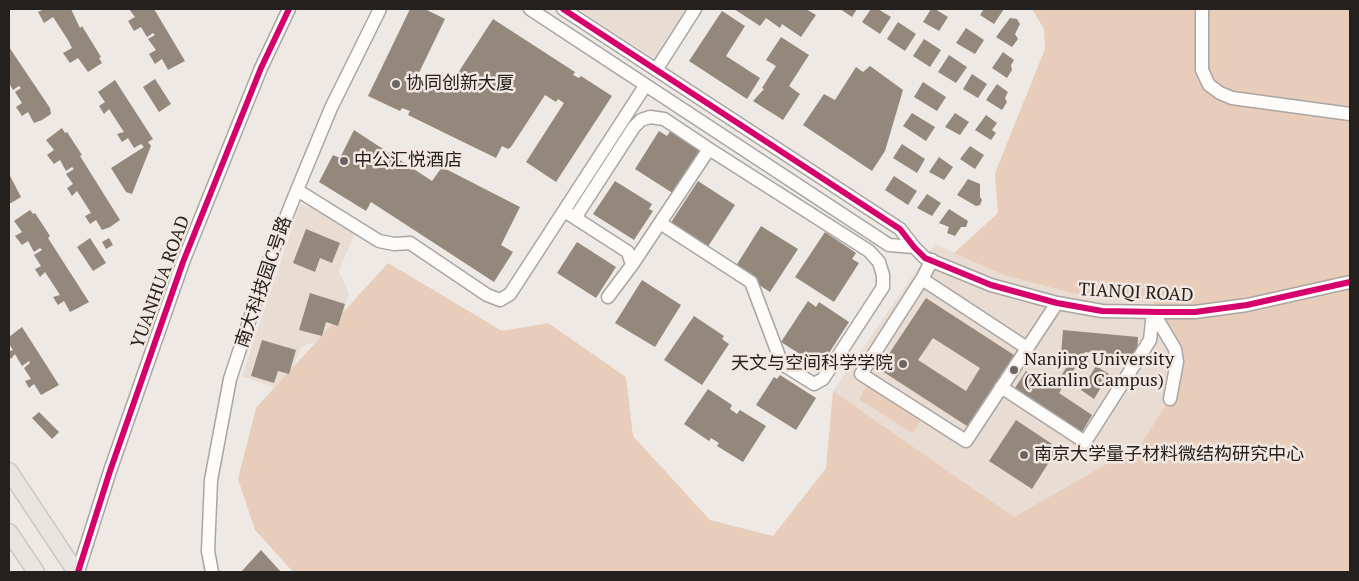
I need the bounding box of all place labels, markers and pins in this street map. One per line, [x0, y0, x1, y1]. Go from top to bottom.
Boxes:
place label: 协同创新大厦 [406, 73, 514, 95]
marker: 协同创新大厦 [390, 78, 402, 90]
place label: 中公汇悦酒店 [354, 150, 462, 172]
marker: 中公汇悦酒店 [338, 155, 350, 167]
place label: Nanjing University (Xianlin Campus) [1024, 349, 1174, 392]
place label: 天文与空间科学学院 [731, 353, 893, 375]
marker: 天文与空间科学学院 [897, 358, 909, 370]
marker: Nanjing University (Xianlin Campus) [1008, 364, 1020, 376]
place label: 南京大学量子材料微结构研究中心 [1034, 444, 1304, 466]
marker: 南京大学量子材料微结构研究中心 [1018, 449, 1030, 461]

